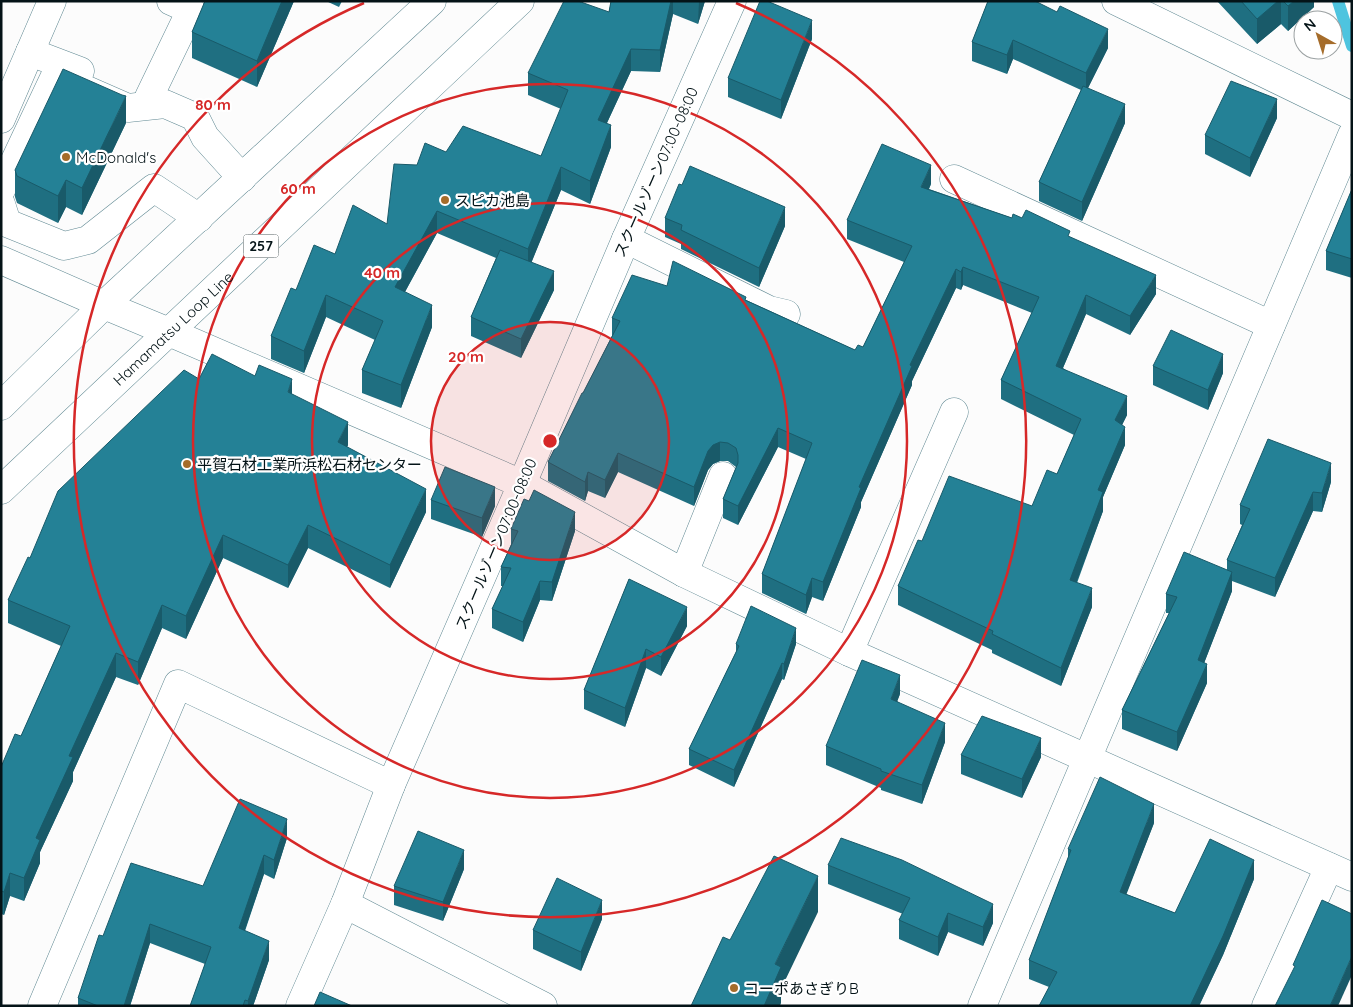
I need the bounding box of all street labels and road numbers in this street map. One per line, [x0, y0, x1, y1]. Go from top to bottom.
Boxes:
street label: スクールゾーン07:00-08:00 [610, 84, 702, 260]
road number: 257 [244, 235, 278, 258]
street label: Hamamatsu Loop Line [109, 267, 237, 389]
street label: スクールゾーン07:00-08:00 [451, 455, 541, 633]

